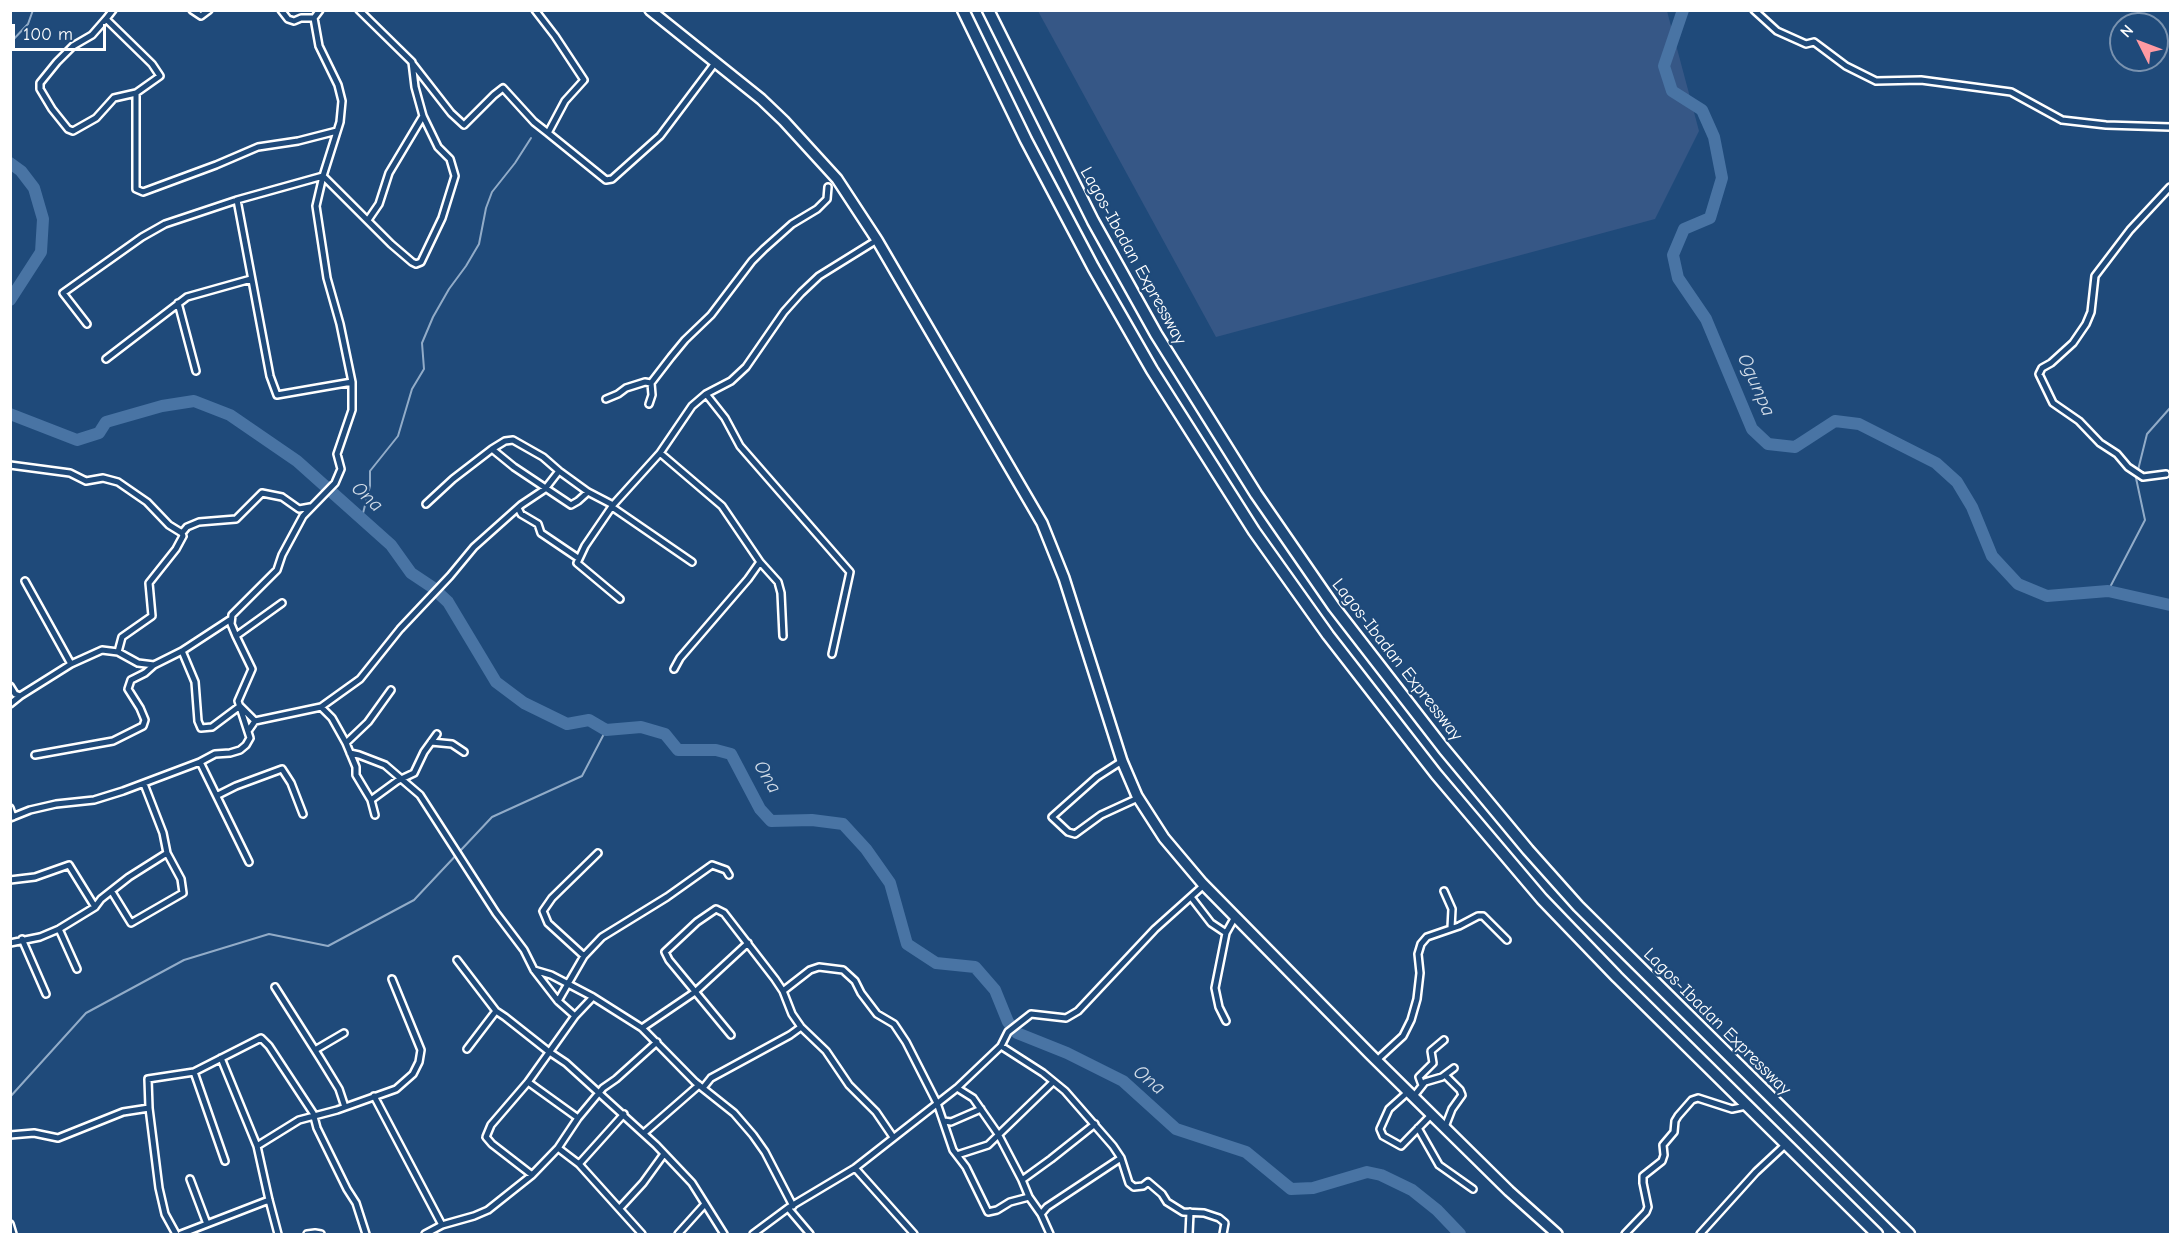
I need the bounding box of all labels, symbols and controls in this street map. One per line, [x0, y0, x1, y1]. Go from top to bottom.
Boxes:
scale bar [15, 12, 110, 50]
north arrow [2109, 12, 2169, 72]
text: N [2117, 21, 2137, 41]
text: 100 m [23, 24, 73, 45]
street label: Lagos-Ibadan Expressway [1075, 163, 1191, 349]
water label: Ogunpa [1732, 350, 1780, 420]
water label: Ona [346, 477, 388, 517]
street label: Lagos-Ibadan Expressway [1327, 575, 1467, 745]
water label: Ona [748, 756, 786, 798]
street label: Lagos-Ibadan Expressway [1639, 944, 1795, 1100]
water label: Ona [1128, 1060, 1170, 1100]

